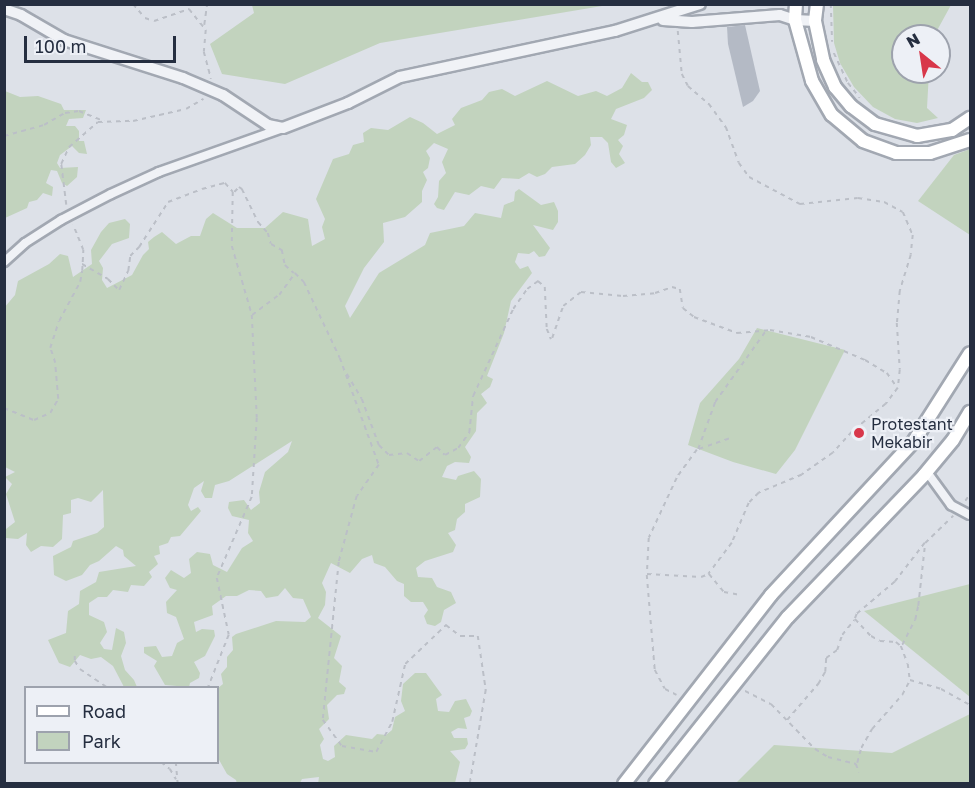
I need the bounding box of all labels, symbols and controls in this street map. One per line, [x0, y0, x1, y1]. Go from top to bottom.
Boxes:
scale bar [27, 24, 178, 62]
north arrow [891, 24, 951, 84]
text: N [903, 28, 923, 52]
text: 100 m [35, 35, 86, 57]
place label: Protestant Mekabir [871, 414, 953, 452]
marker: Protestant Mekabir [852, 426, 866, 440]
legend [24, 686, 219, 764]
text: Road [82, 700, 126, 722]
text: Park [82, 730, 121, 752]

